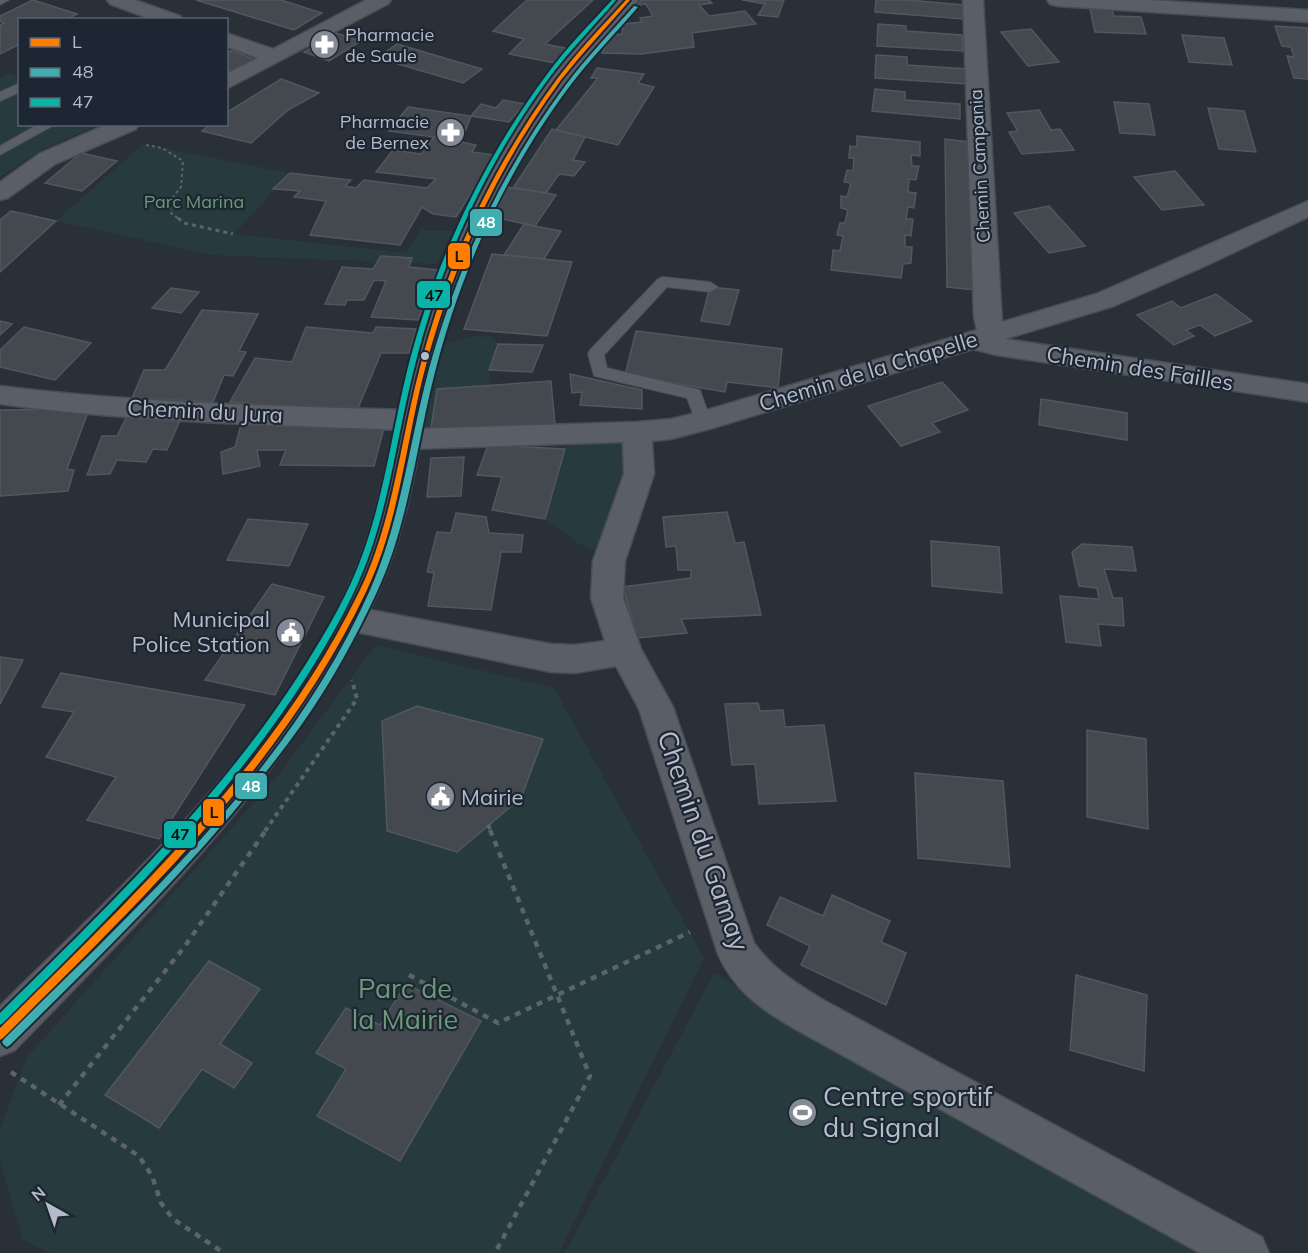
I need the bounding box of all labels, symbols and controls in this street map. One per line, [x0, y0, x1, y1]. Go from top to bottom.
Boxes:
legend [18, 18, 228, 126]
place label: Pharmacie de Saule [345, 23, 434, 67]
pharmacy icon: Pharmacie de Saule [308, 29, 340, 61]
text: L [72, 30, 82, 53]
text: 48 [72, 60, 94, 83]
street label: Chemin Campania [964, 89, 995, 243]
text: 47 [72, 90, 94, 113]
place label: Pharmacie de Bernex [340, 110, 429, 154]
pharmacy icon: Pharmacie de Bernex [434, 116, 466, 148]
park label: Parc Marina [144, 190, 244, 213]
line badge: 48 [469, 208, 503, 237]
text: 48 [476, 212, 496, 232]
line badge: L [447, 242, 471, 270]
text: L [455, 246, 464, 266]
line badge: 47 [416, 280, 451, 309]
text: 47 [424, 285, 444, 305]
street label: Chemin de la Chapelle [755, 324, 981, 418]
street label: Chemin des Failles [1045, 339, 1235, 397]
unlabelled marker [419, 350, 431, 362]
street label: Chemin du Jura [126, 393, 284, 429]
place label: Municipal Police Station [132, 605, 270, 658]
public building icon: Municipal Police Station [275, 616, 307, 648]
street label: Chemin du Gamay [650, 726, 758, 956]
line badge: 48 [234, 772, 268, 800]
text: 48 [241, 776, 261, 796]
public building icon: Mairie [424, 781, 456, 813]
place label: Mairie [461, 783, 524, 811]
line badge: L [202, 798, 225, 827]
text: L [210, 802, 219, 822]
line badge: 47 [163, 820, 197, 849]
text: 47 [170, 824, 190, 844]
park label: Parc de la Mairie [352, 971, 458, 1036]
place label: Centre sportif du Signal [823, 1079, 993, 1144]
sports icon: Centre sportif du Signal [786, 1097, 818, 1129]
north arrow [18, 1175, 78, 1235]
text: N [27, 1182, 49, 1205]

